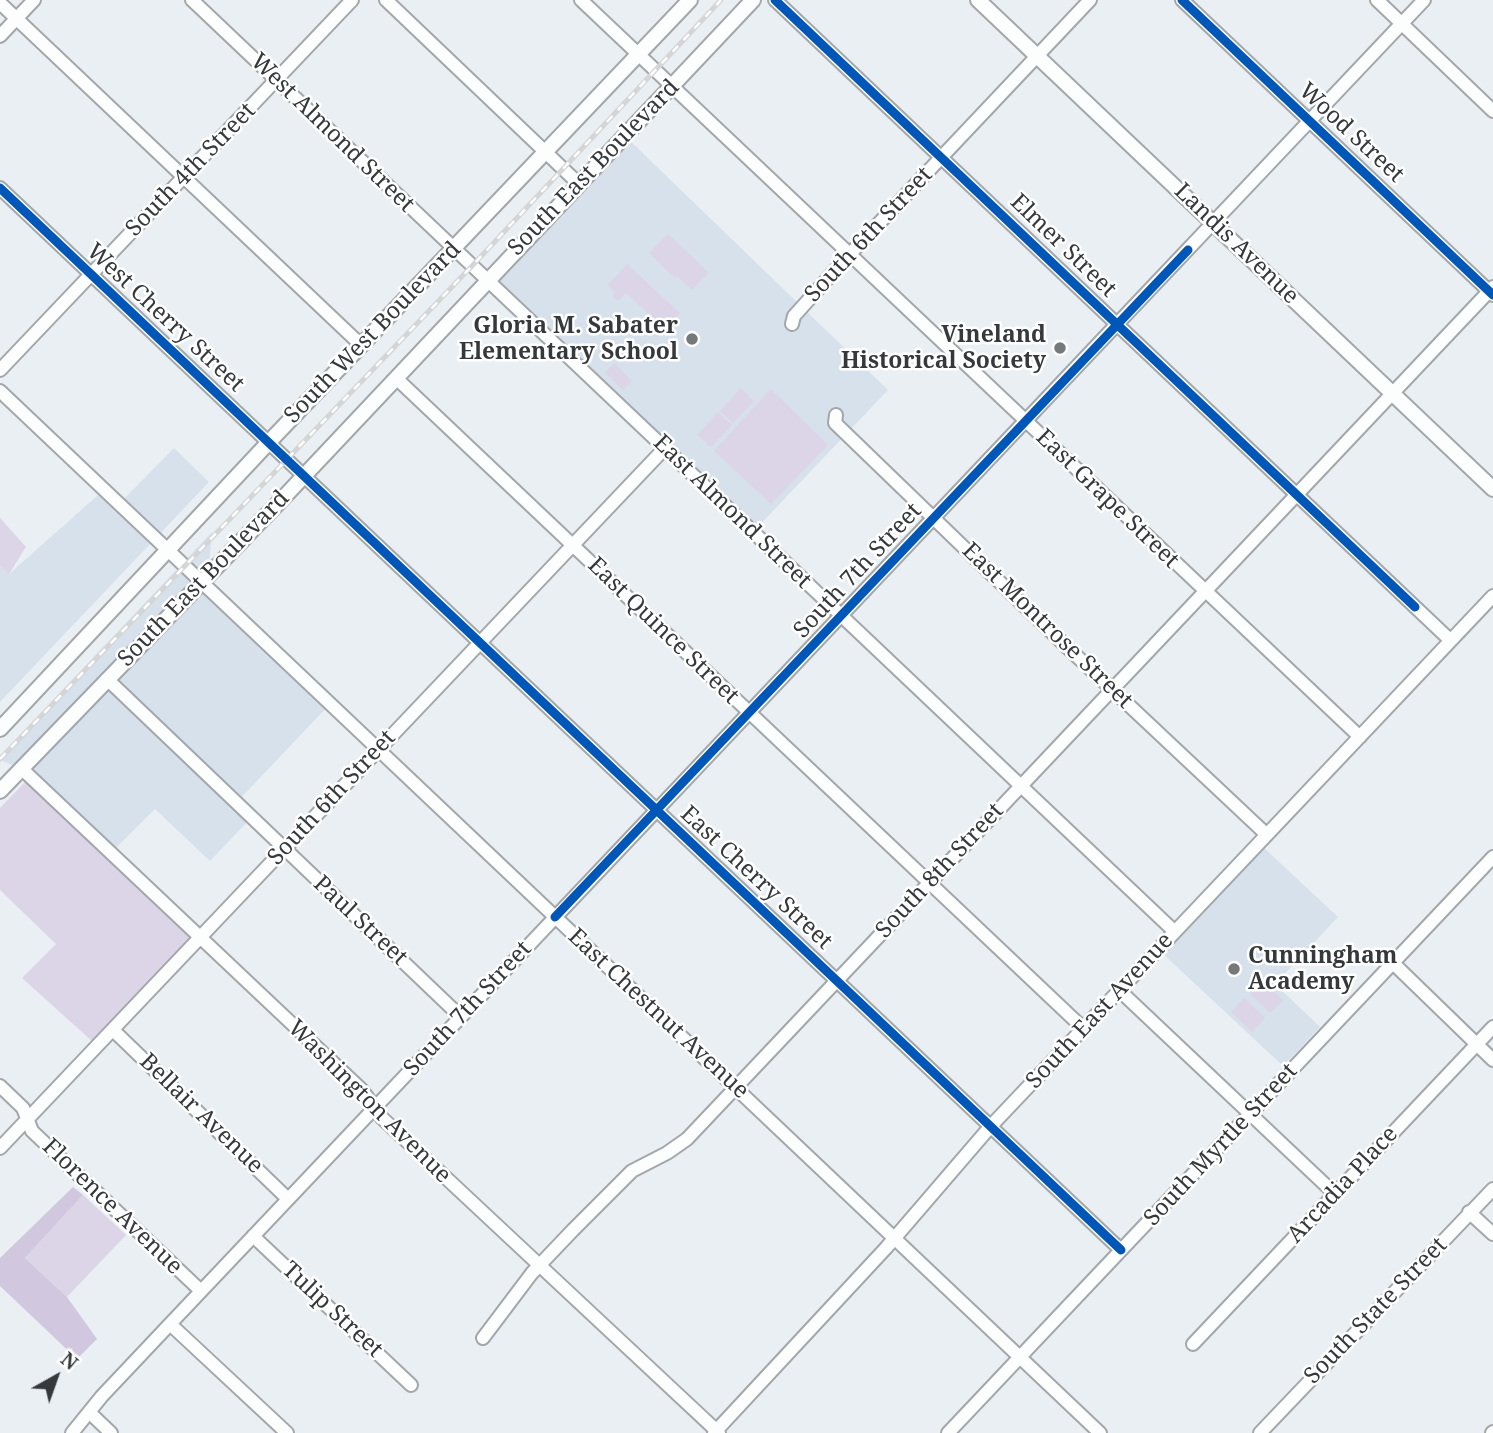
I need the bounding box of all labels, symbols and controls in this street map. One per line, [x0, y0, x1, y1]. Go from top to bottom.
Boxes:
street label: West Almond Street [244, 48, 420, 218]
street label: South East Boulevard [503, 74, 685, 262]
street label: Wood Street [1293, 77, 1409, 189]
street label: South 4th Street [120, 98, 262, 242]
street label: South 6th Street [799, 162, 939, 308]
street label: Landis Avenue [1168, 178, 1304, 310]
street label: Elmer Street [1004, 189, 1122, 303]
street label: South West Boulevard [279, 236, 467, 430]
street label: West Cherry Street [81, 238, 249, 398]
place label: Gloria M. Sabater Elementary School [459, 312, 678, 366]
place label: Vineland Historical Society [841, 321, 1046, 375]
marker: Gloria M. Sabater Elementary School [684, 331, 700, 347]
marker: Vineland Historical Society [1052, 340, 1068, 356]
street label: East Grape Street [1030, 424, 1184, 574]
street label: East Almond Street [647, 429, 817, 595]
street label: South East Boulevard [113, 485, 295, 673]
street label: South 7th Street [788, 498, 928, 644]
street label: East Montrose Street [956, 537, 1138, 715]
street label: East Quince Street [582, 552, 744, 710]
street label: South 6th Street [262, 725, 402, 871]
street label: South 8th Street [870, 798, 1010, 944]
street label: East Cherry Street [674, 801, 838, 955]
street label: Paul Street [307, 870, 413, 972]
street label: East Chestnut Avenue [562, 923, 754, 1105]
street label: South East Avenue [1021, 927, 1179, 1095]
street label: South 7th Street [398, 936, 538, 1082]
place label: Cunningham Academy [1248, 942, 1398, 996]
marker: Cunningham Academy [1226, 961, 1242, 977]
street label: Washington Avenue [282, 1015, 456, 1189]
street label: Bellair Avenue [134, 1048, 268, 1180]
street label: South Myrtle Street [1139, 1058, 1303, 1232]
street label: Arcadia Place [1282, 1121, 1404, 1249]
street label: Florence Avenue [36, 1133, 188, 1281]
street label: South State Street [1299, 1232, 1453, 1390]
street label: Tulip Street [276, 1256, 388, 1364]
north arrow [21, 1342, 91, 1412]
text: N [55, 1346, 84, 1376]

